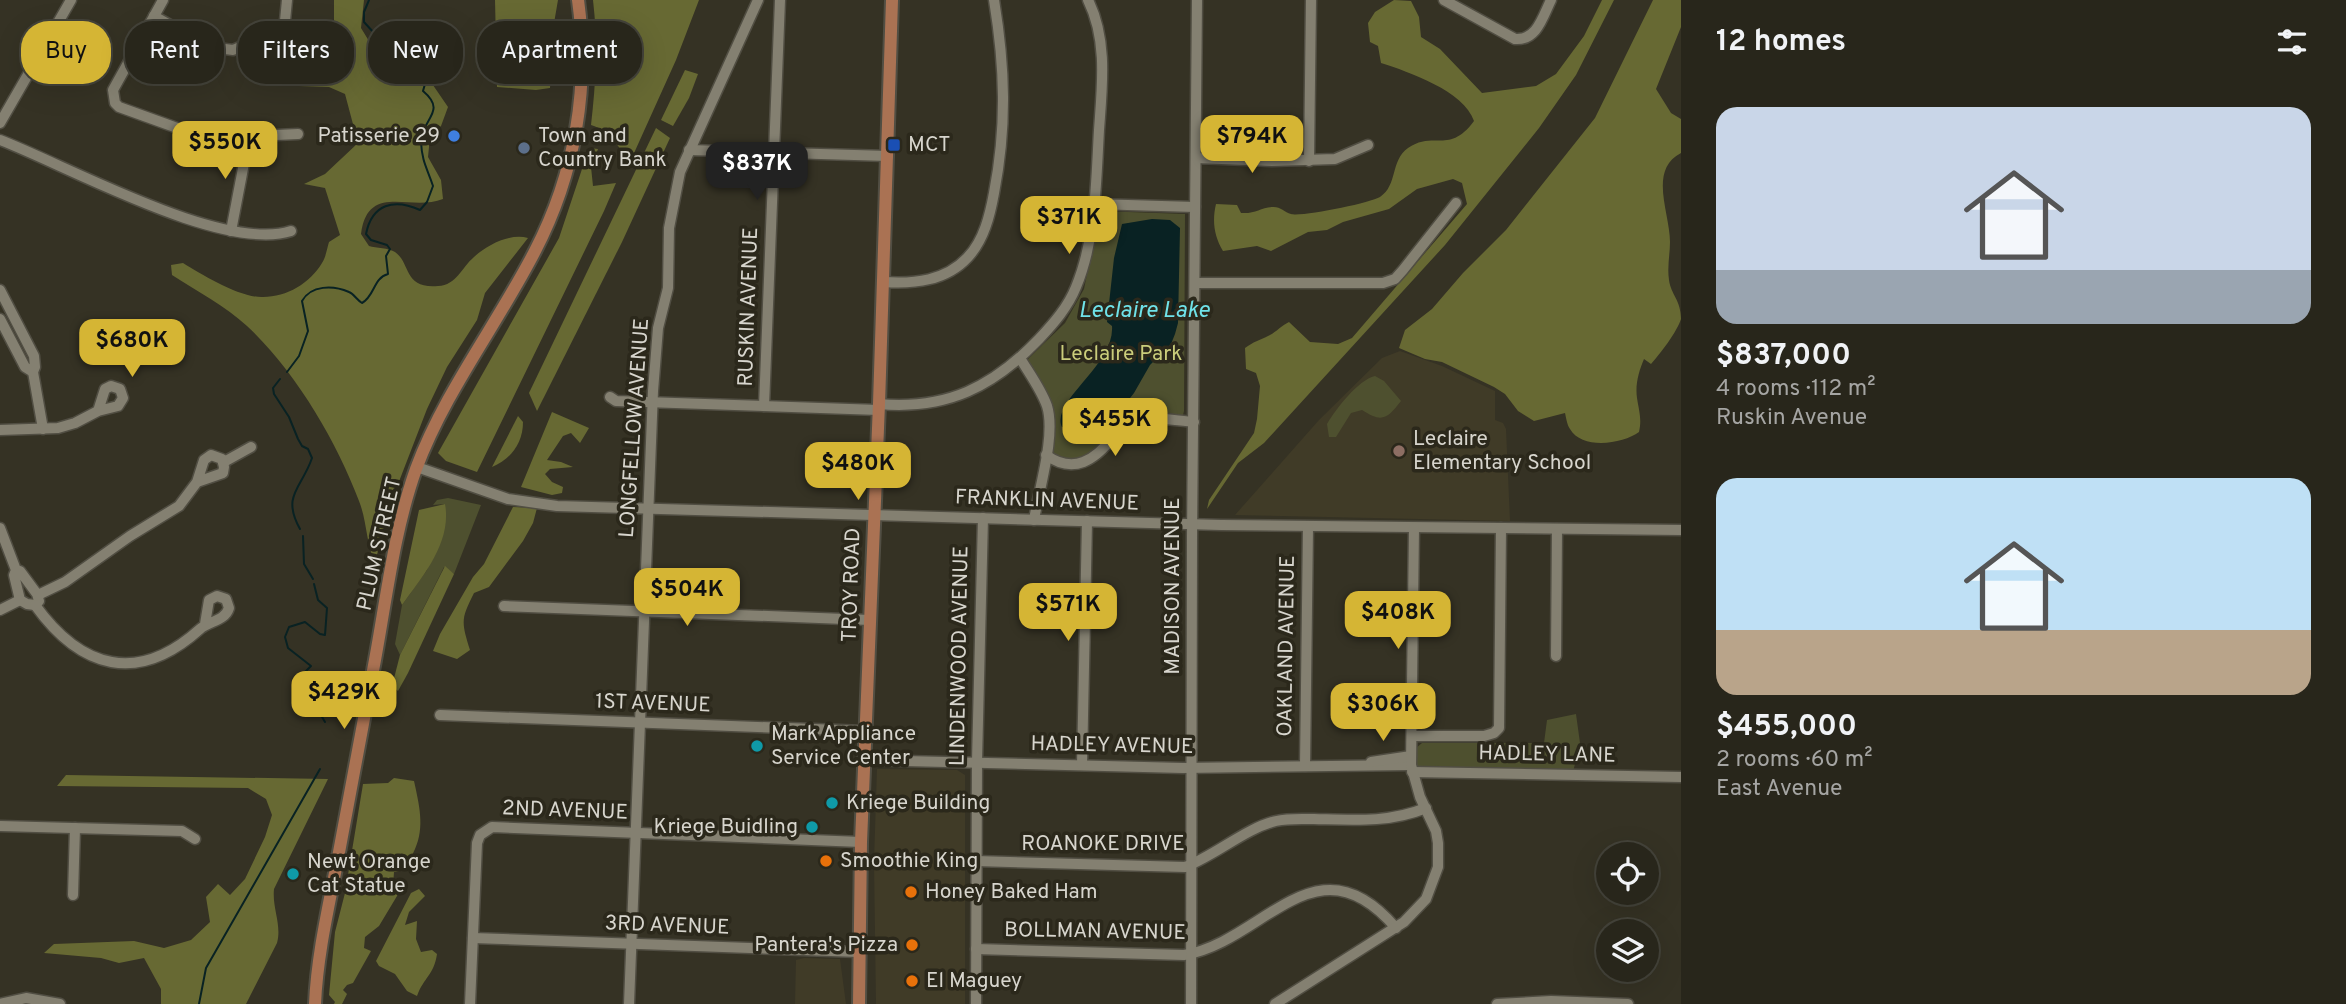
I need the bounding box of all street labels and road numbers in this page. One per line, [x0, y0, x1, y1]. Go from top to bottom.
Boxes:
street label: RUSKIN AVENUE [733, 227, 765, 387]
street label: LONGFELLOW AVENUE [614, 317, 656, 539]
street label: PLUM STREET [351, 474, 409, 614]
street label: FRANKLIN AVENUE [954, 484, 1140, 518]
street label: MADISON AVENUE [1160, 497, 1187, 675]
street label: TROY ROAD [837, 527, 867, 643]
street label: LINDENWOOD AVENUE [945, 546, 975, 766]
street label: OAKLAND AVENUE [1272, 555, 1302, 737]
street label: 1ST AVENUE [595, 688, 711, 720]
street label: HADLEY AVENUE [1030, 731, 1194, 761]
street label: HADLEY LANE [1478, 740, 1616, 770]
street label: 2ND AVENUE [502, 795, 628, 827]
street label: ROANOKE DRIVE [1021, 831, 1185, 858]
street label: 3RD AVENUE [604, 910, 730, 942]
street label: BOLLMAN AVENUE [1004, 917, 1186, 947]

